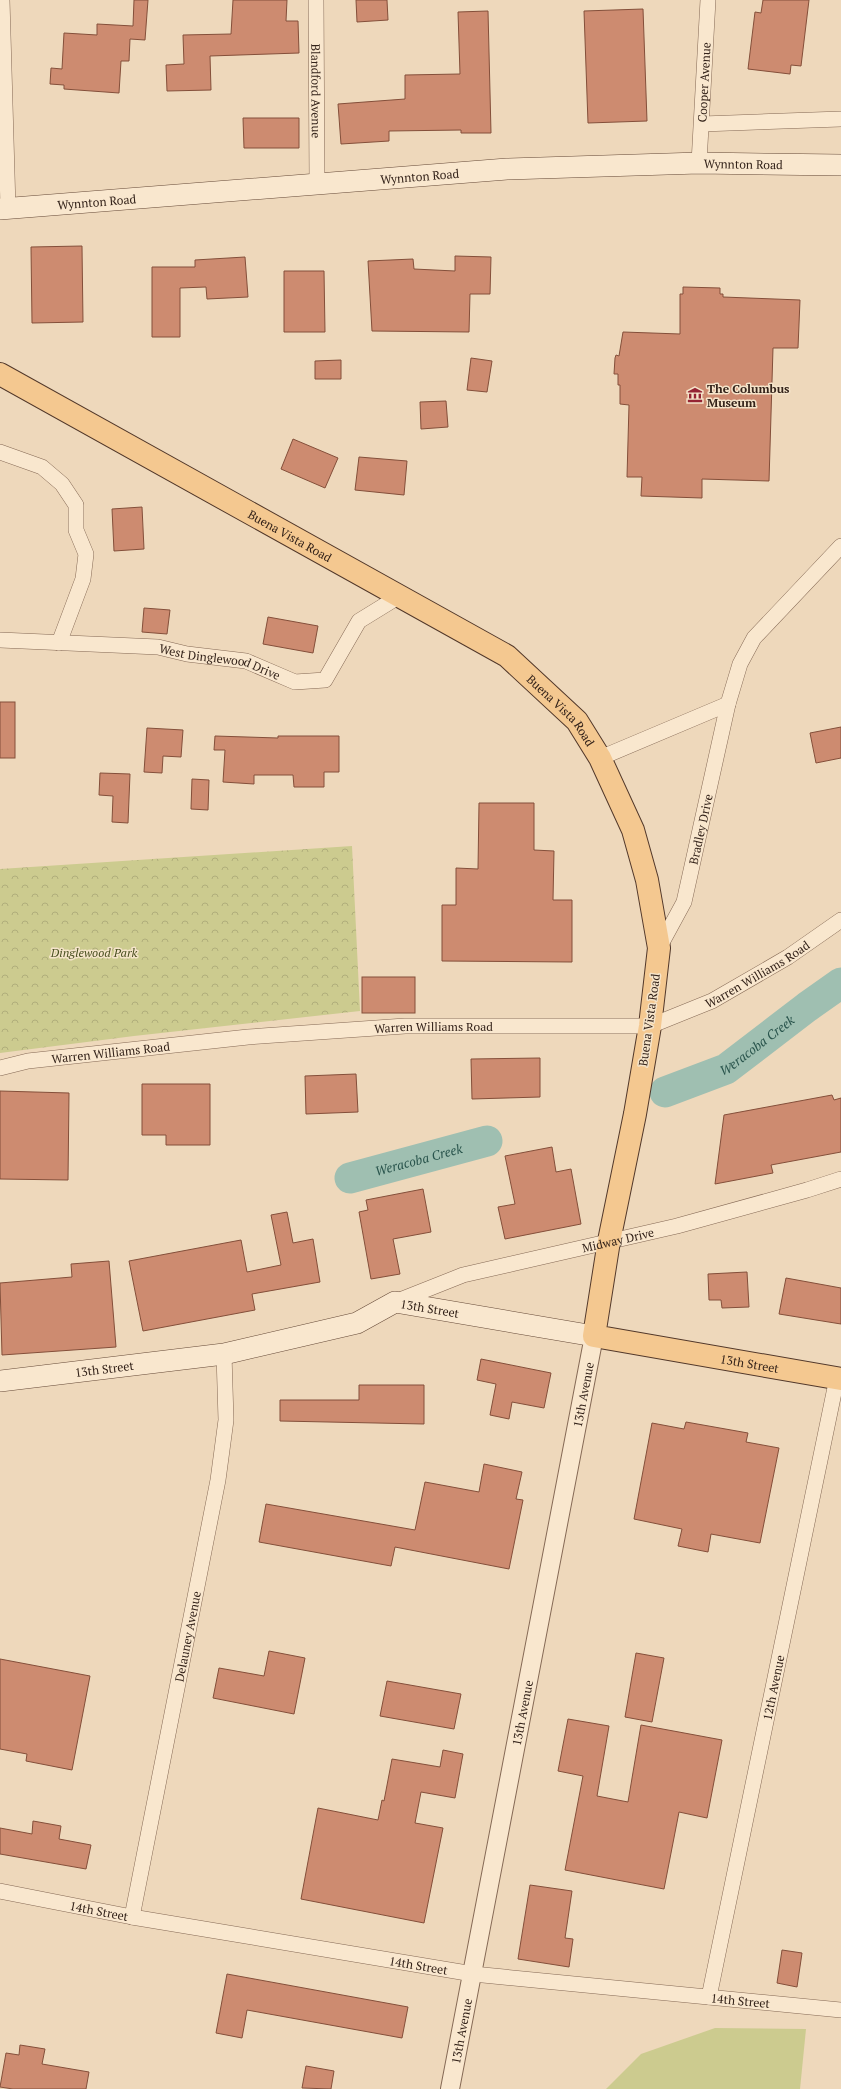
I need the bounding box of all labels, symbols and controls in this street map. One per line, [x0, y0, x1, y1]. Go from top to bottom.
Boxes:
street label: Cooper Avenue [694, 42, 713, 123]
street label: Blandford Avenue [309, 44, 324, 138]
street label: Wynnton Road [704, 156, 783, 172]
street label: Wynnton Road [380, 165, 460, 186]
street label: Wynnton Road [57, 191, 137, 212]
place label: The Columbus Museum [707, 381, 790, 410]
museum icon: The Columbus Museum [686, 386, 704, 404]
street label: Buena Vista Road [246, 506, 335, 565]
street label: West Dinglewood Drive [158, 640, 283, 682]
street label: Buena Vista Road [524, 671, 598, 749]
street label: Bradley Drive [685, 792, 715, 866]
street label: Warren Williams Road [703, 937, 812, 1011]
park label: Dinglewood Park [50, 945, 138, 960]
street label: Buena Vista Road [635, 972, 663, 1067]
water label: Weracoba Creek [717, 1010, 799, 1080]
street label: Warren Williams Road [374, 1018, 493, 1036]
street label: Warren Williams Road [51, 1038, 171, 1066]
water label: Weracoba Creek [373, 1139, 465, 1180]
street label: Midway Drive [580, 1224, 655, 1255]
street label: 13th Street [399, 1296, 461, 1320]
street label: 13th Street [719, 1351, 781, 1376]
street label: 13th Street [74, 1357, 135, 1379]
street label: 13th Avenue [569, 1361, 596, 1429]
street label: Delauney Avenue [171, 1590, 203, 1683]
street label: 12th Avenue [759, 1654, 787, 1722]
street label: 13th Avenue [508, 1679, 536, 1747]
street label: 14th Street [69, 1897, 130, 1924]
street label: 14th Street [388, 1953, 449, 1977]
street label: 14th Street [710, 1990, 771, 2011]
street label: 13th Avenue [447, 1997, 475, 2065]

